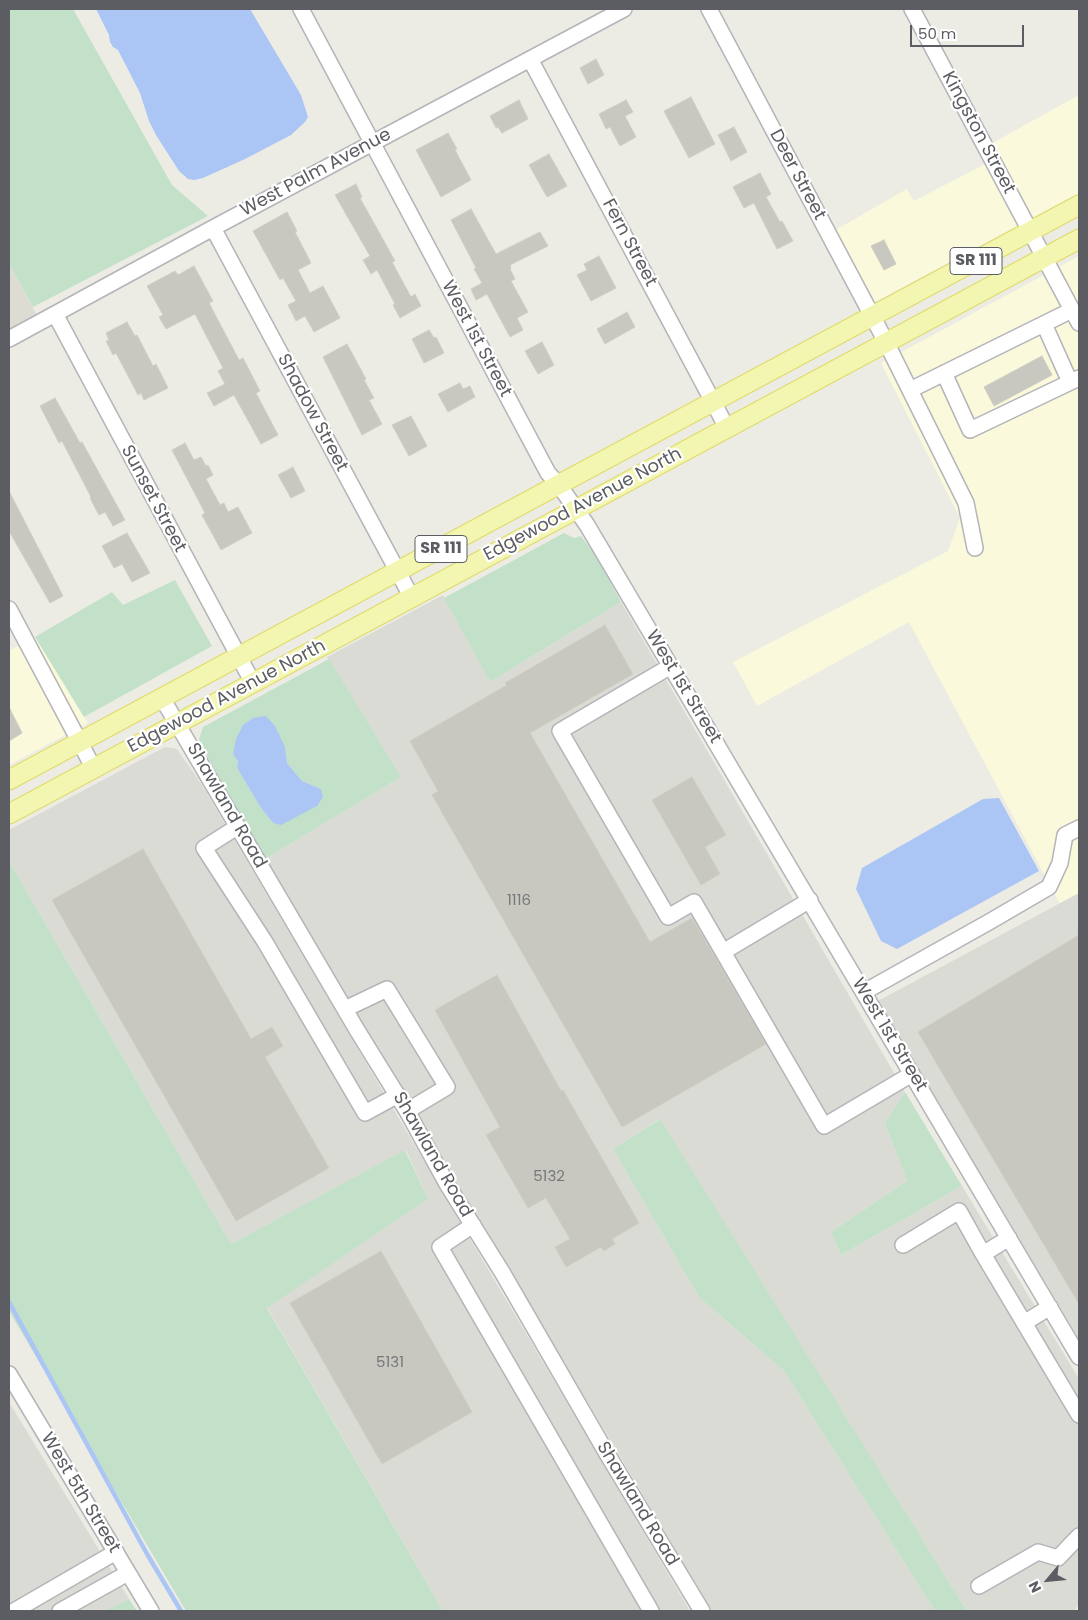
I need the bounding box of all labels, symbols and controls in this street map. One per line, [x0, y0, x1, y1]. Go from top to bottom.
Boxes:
scale bar [913, 15, 1027, 47]
text: 50 m [918, 23, 956, 44]
street label: Kingston Street [937, 68, 1019, 198]
street label: West Palm Avenue [237, 124, 395, 222]
street label: Deer Street [764, 126, 830, 224]
street label: Fern Street [597, 196, 661, 290]
road number: SR 111 [950, 248, 1002, 274]
street label: West 1st Street [436, 277, 516, 401]
street label: Shadow Street [272, 350, 352, 476]
street label: Sunset Street [116, 442, 190, 556]
street label: Edgewood Avenue North [480, 444, 686, 566]
road number: SR 111 [415, 536, 467, 562]
street label: West 1st Street [641, 626, 725, 748]
street label: Edgewood Avenue North [124, 636, 330, 758]
street label: Shawland Road [181, 740, 271, 872]
house number: 1116 [507, 892, 531, 910]
street label: West 1st Street [847, 974, 931, 1096]
street label: Shawland Road [387, 1089, 477, 1221]
house number: 5132 [533, 1168, 565, 1186]
house number: 5131 [376, 1354, 404, 1372]
street label: West 5th Street [36, 1429, 124, 1557]
street label: Shawland Road [591, 1438, 683, 1570]
north arrow [1023, 1555, 1073, 1605]
text: N [1023, 1578, 1046, 1596]

